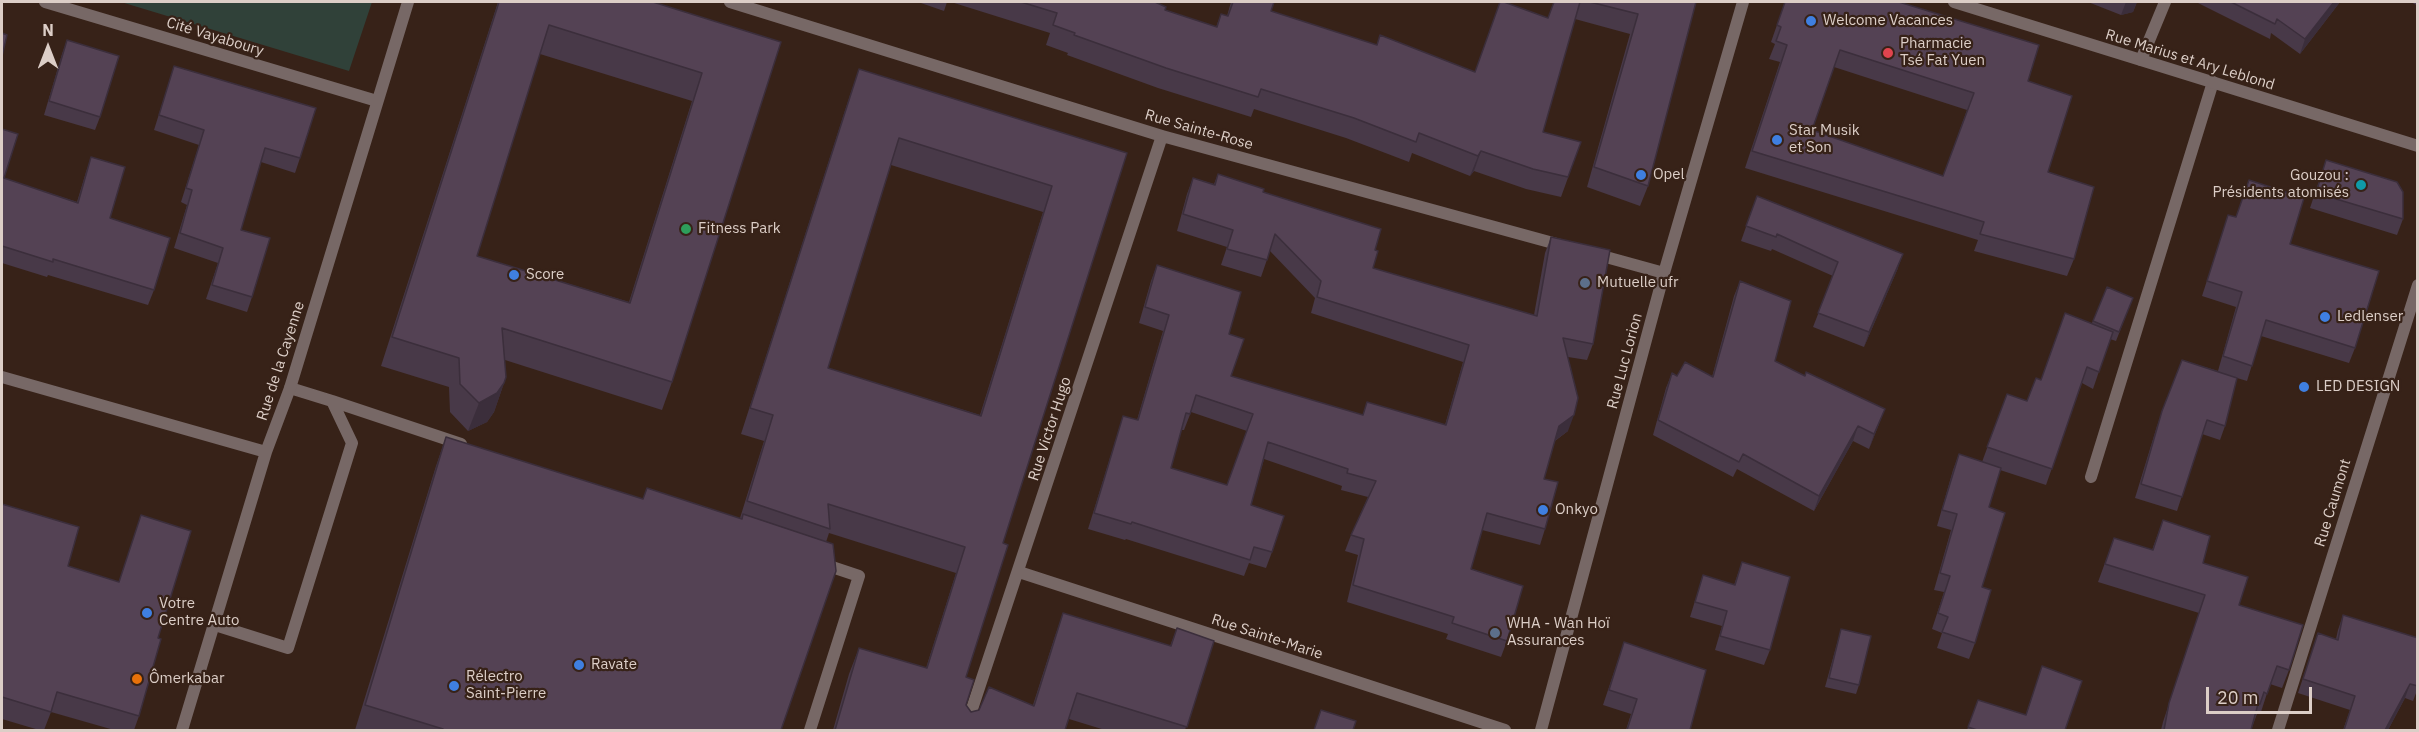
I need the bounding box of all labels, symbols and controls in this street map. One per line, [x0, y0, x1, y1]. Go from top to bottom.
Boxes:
place label: Welcome Vacances [1823, 12, 1953, 30]
street label: Cité Vayaboury [164, 14, 266, 60]
marker: Welcome Vacances [1804, 14, 1818, 28]
north arrow [18, 18, 78, 78]
text: N [42, 20, 54, 40]
street label: Rue Marius et Ary Leblond [2103, 26, 2277, 94]
place label: Pharmacie Tsé Fat Yuen [1900, 35, 1985, 70]
marker: Pharmacie Tsé Fat Yuen [1881, 46, 1895, 60]
street label: Rue Sainte-Rose [1143, 106, 1255, 154]
place label: Star Musik et Son [1789, 122, 1860, 157]
marker: Star Musik et Son [1770, 133, 1784, 147]
place label: Opel [1653, 166, 1685, 184]
place label: Gouzou : Présidents atomisés [2212, 167, 2349, 202]
marker: Opel [1634, 168, 1648, 182]
marker: Gouzou : Présidents atomisés [2354, 178, 2368, 192]
place label: Fitness Park [698, 220, 781, 238]
marker: Fitness Park [679, 222, 693, 236]
place label: Score [526, 266, 564, 284]
marker: Score [507, 268, 521, 282]
place label: Mutuelle ufr [1597, 274, 1678, 292]
marker: Mutuelle ufr [1578, 276, 1592, 290]
street label: Rue de la Cayenne [253, 299, 309, 423]
place label: Ledlenser [2337, 308, 2403, 326]
marker: Ledlenser [2318, 310, 2332, 324]
street label: Rue Luc Lorion [1604, 311, 1646, 411]
street label: Rue Victor Hugo [1025, 375, 1075, 483]
place label: LED DESIGN [2316, 378, 2400, 396]
marker: LED DESIGN [2297, 380, 2311, 394]
street label: Rue Caumont [2311, 457, 2355, 549]
place label: Onkyo [1555, 501, 1598, 519]
marker: Onkyo [1536, 503, 1550, 517]
place label: Votre Centre Auto [159, 595, 239, 630]
marker: Votre Centre Auto [140, 606, 154, 620]
street label: Rue Sainte-Marie [1209, 610, 1325, 664]
place label: WHA - Wan Hoï Assurances [1507, 615, 1610, 650]
marker: WHA - Wan Hoï Assurances [1488, 626, 1502, 640]
place label: Ravate [591, 656, 637, 674]
marker: Ravate [572, 658, 586, 672]
place label: Rélectro Saint-Pierre [466, 668, 546, 703]
place label: Ômerkabar [149, 670, 225, 688]
marker: Ômerkabar [130, 672, 144, 686]
scale bar [2209, 675, 2316, 713]
marker: Rélectro Saint-Pierre [447, 679, 461, 693]
text: 20 m [2217, 686, 2259, 709]

